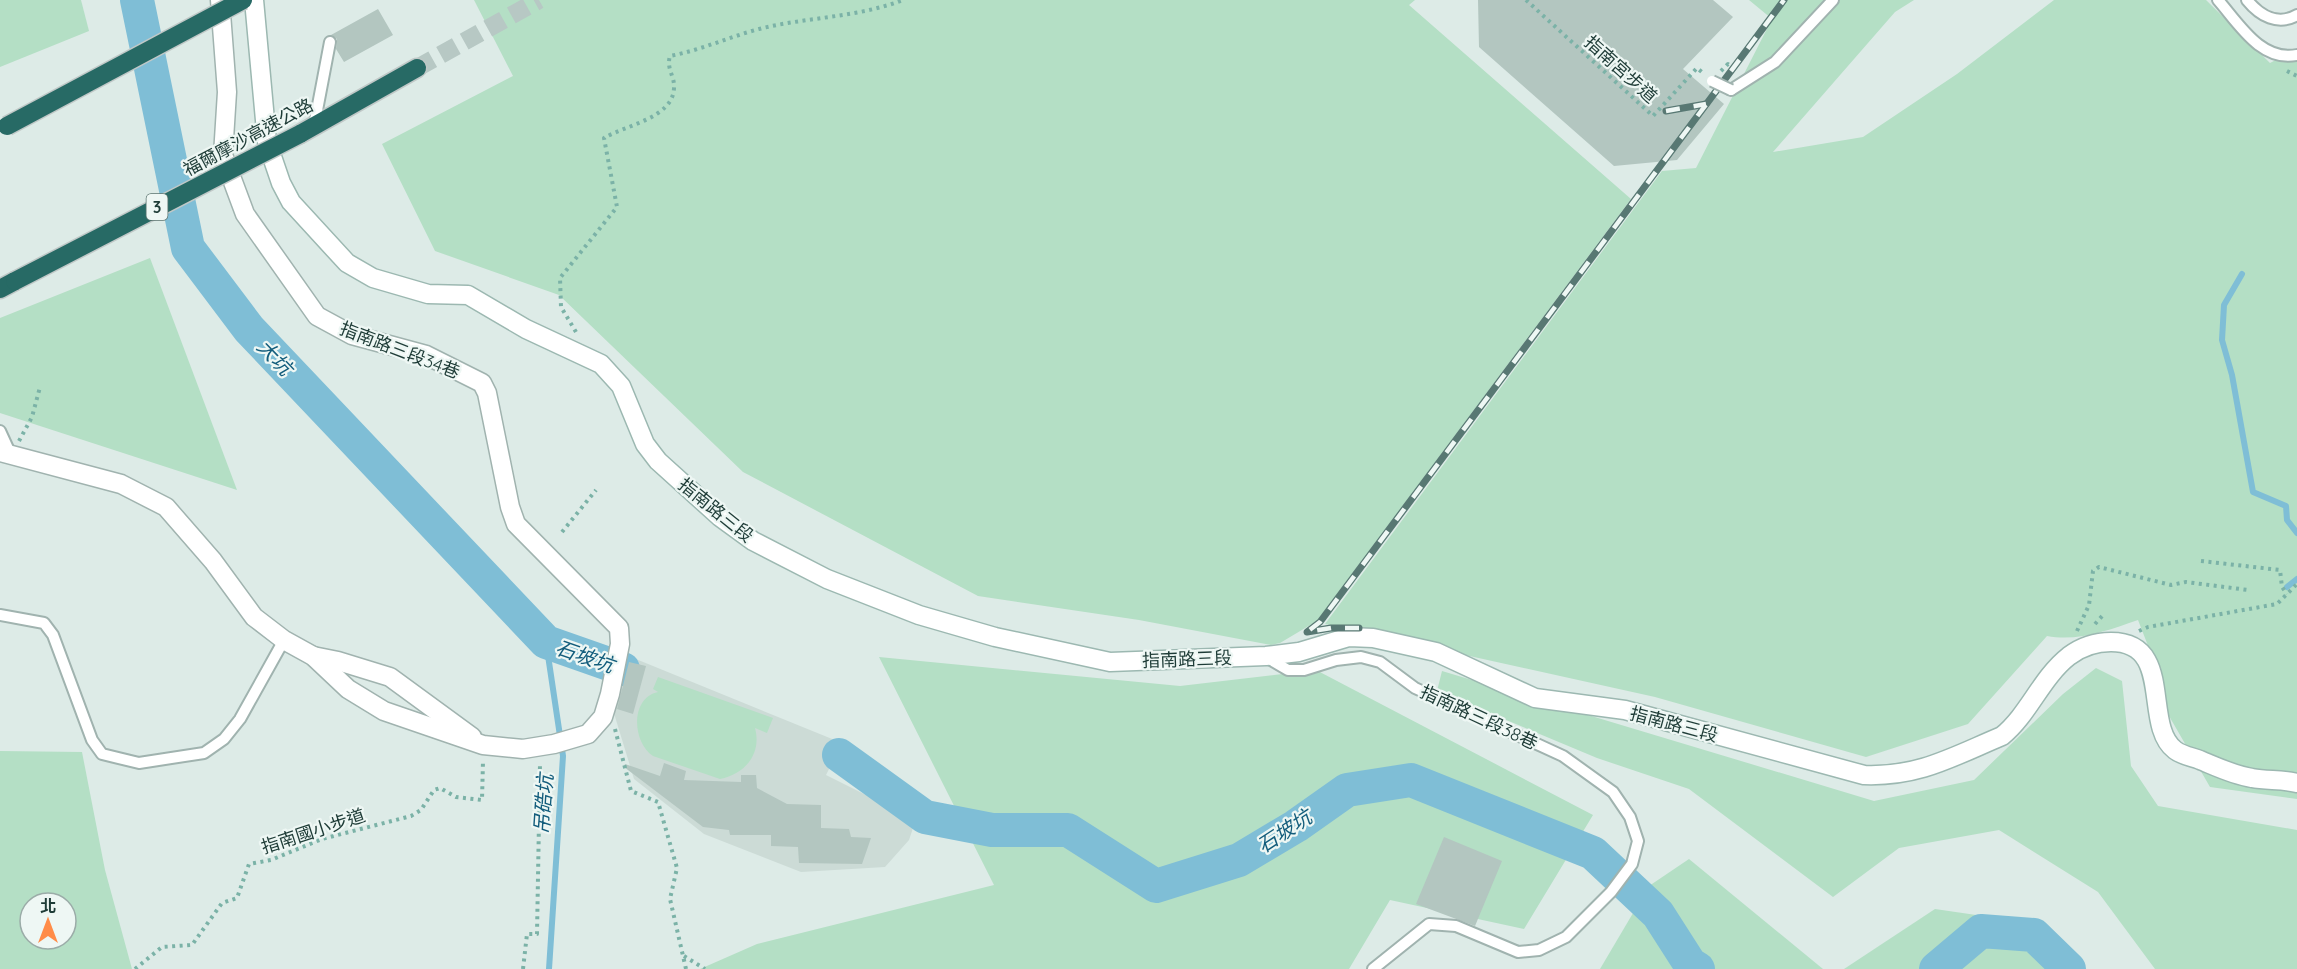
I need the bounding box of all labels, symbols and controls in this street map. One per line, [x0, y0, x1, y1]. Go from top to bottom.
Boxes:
street label: 指南宮步道 [1580, 30, 1662, 108]
street label: 福爾摩沙高速公路 [179, 93, 317, 181]
road number: 3 [146, 194, 168, 220]
street label: 指南路三段34巷 [337, 317, 463, 383]
water label: 大坑 [252, 334, 300, 382]
street label: 指南路三段 [674, 473, 758, 547]
water label: 石坡坑 [553, 634, 620, 679]
street label: 指南路三段 [1142, 646, 1232, 672]
street label: 指南路三段38巷 [1417, 680, 1541, 754]
street label: 指南路三段 [1628, 701, 1720, 747]
water label: 吊硞坑 [528, 770, 558, 835]
street label: 指南國小步道 [258, 803, 368, 859]
water label: 石坡坑 [1252, 803, 1318, 858]
north arrow [18, 891, 78, 951]
text: 北 [40, 896, 56, 916]

